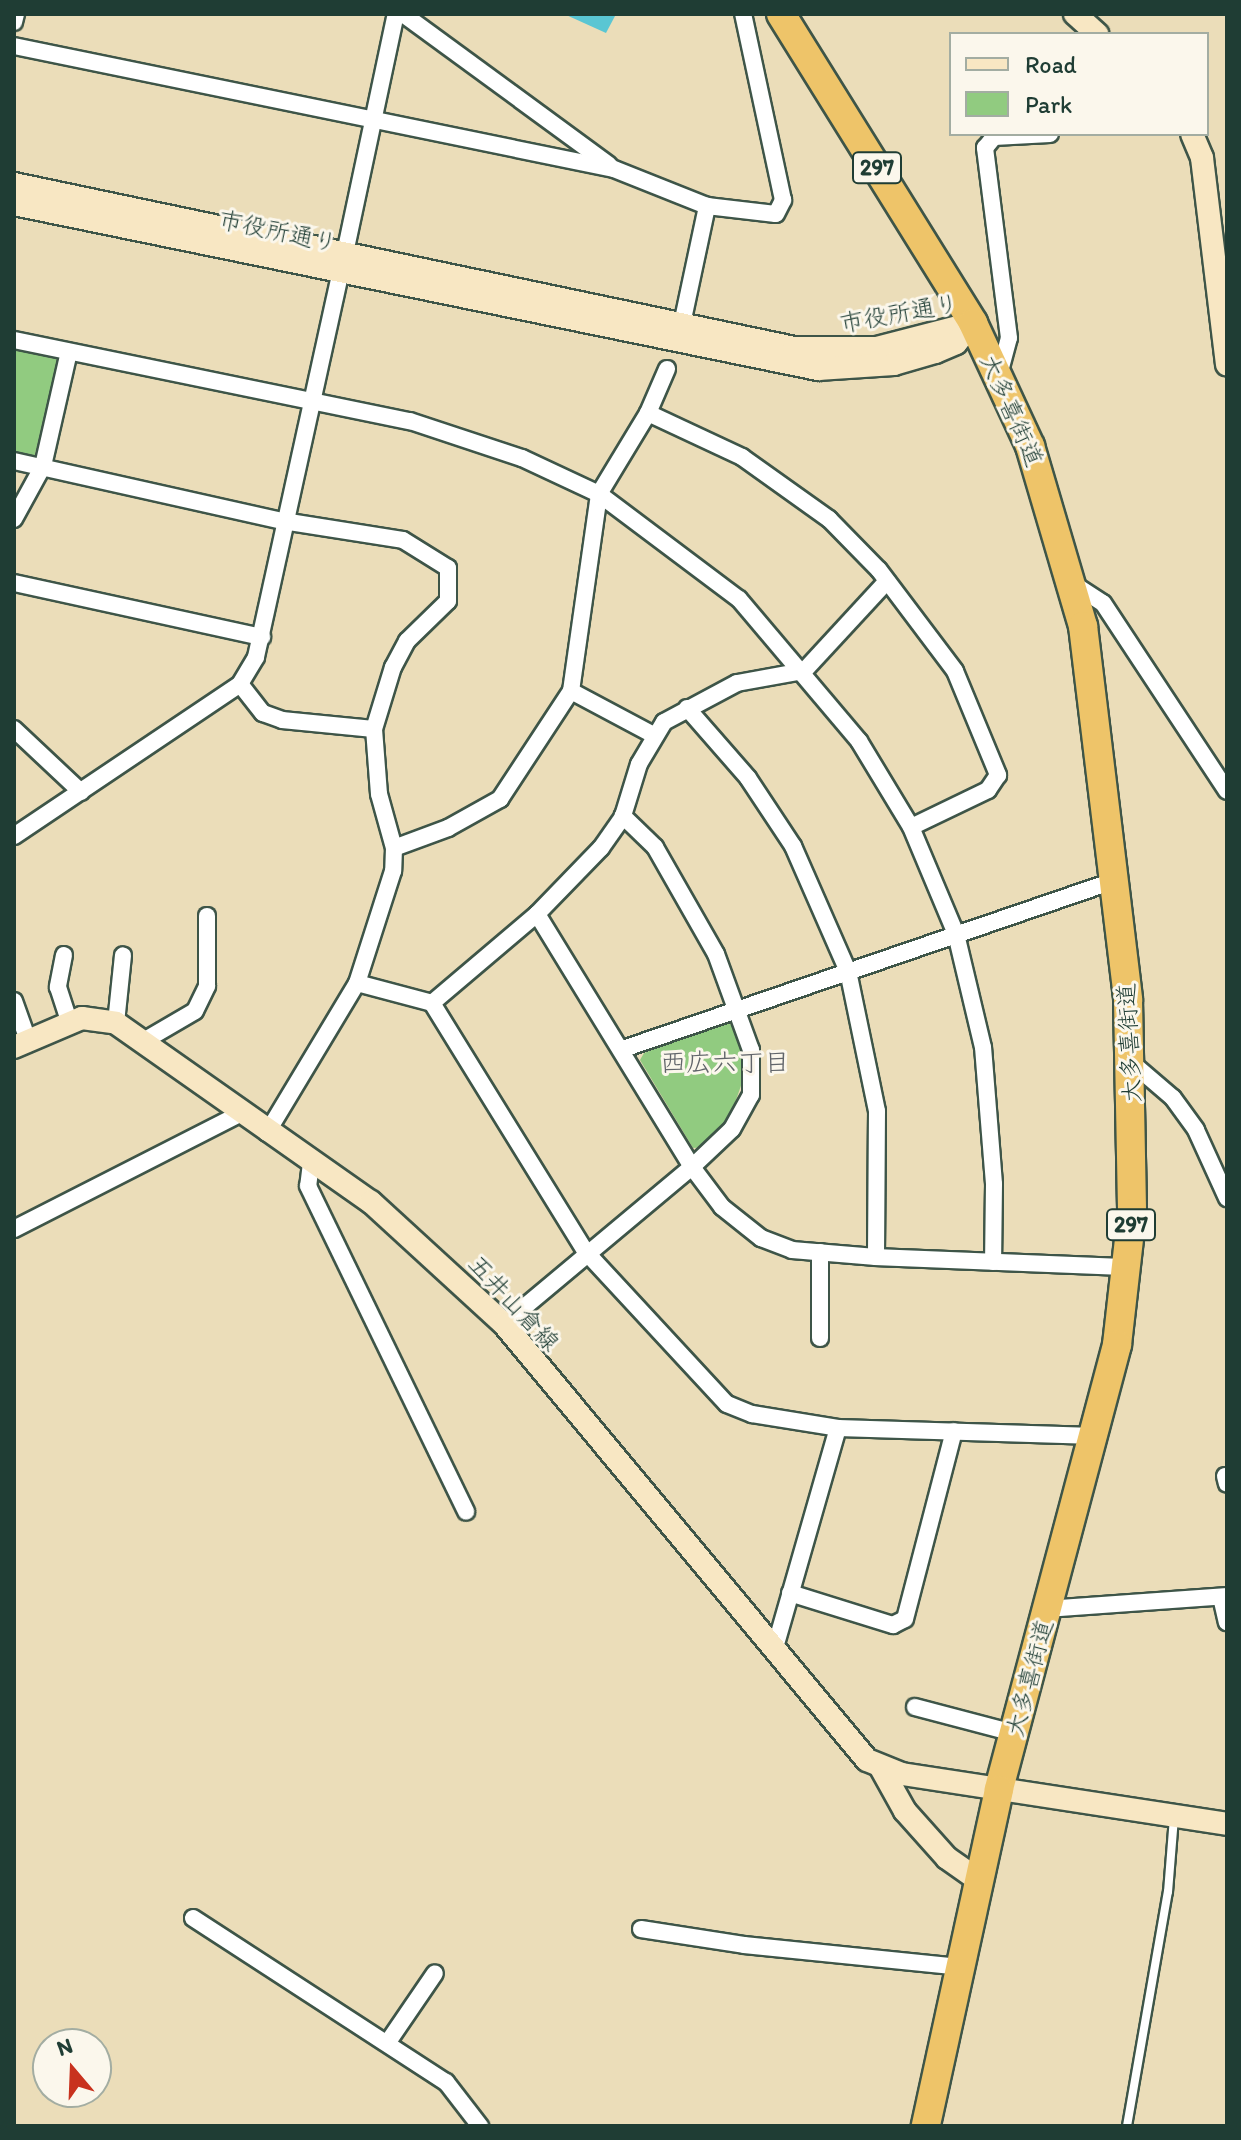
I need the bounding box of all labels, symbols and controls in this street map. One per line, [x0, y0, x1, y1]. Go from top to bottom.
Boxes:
legend [949, 32, 1209, 136]
text: Road [1025, 50, 1077, 79]
text: Park [1025, 90, 1072, 119]
road number: 297 [851, 150, 903, 186]
street label: 市役所通り [216, 204, 340, 258]
street label: 市役所通り [837, 288, 961, 338]
street label: 大多喜街道 [974, 349, 1050, 471]
street label: 大多喜街道 [1111, 982, 1147, 1104]
district label: 西広六丁目 [660, 1047, 790, 1079]
road number: 297 [1105, 1207, 1157, 1243]
street label: 五井山倉線 [463, 1249, 565, 1357]
street label: 大多喜街道 [1000, 1616, 1058, 1740]
north arrow [32, 2028, 112, 2108]
text: N [53, 2032, 76, 2062]

